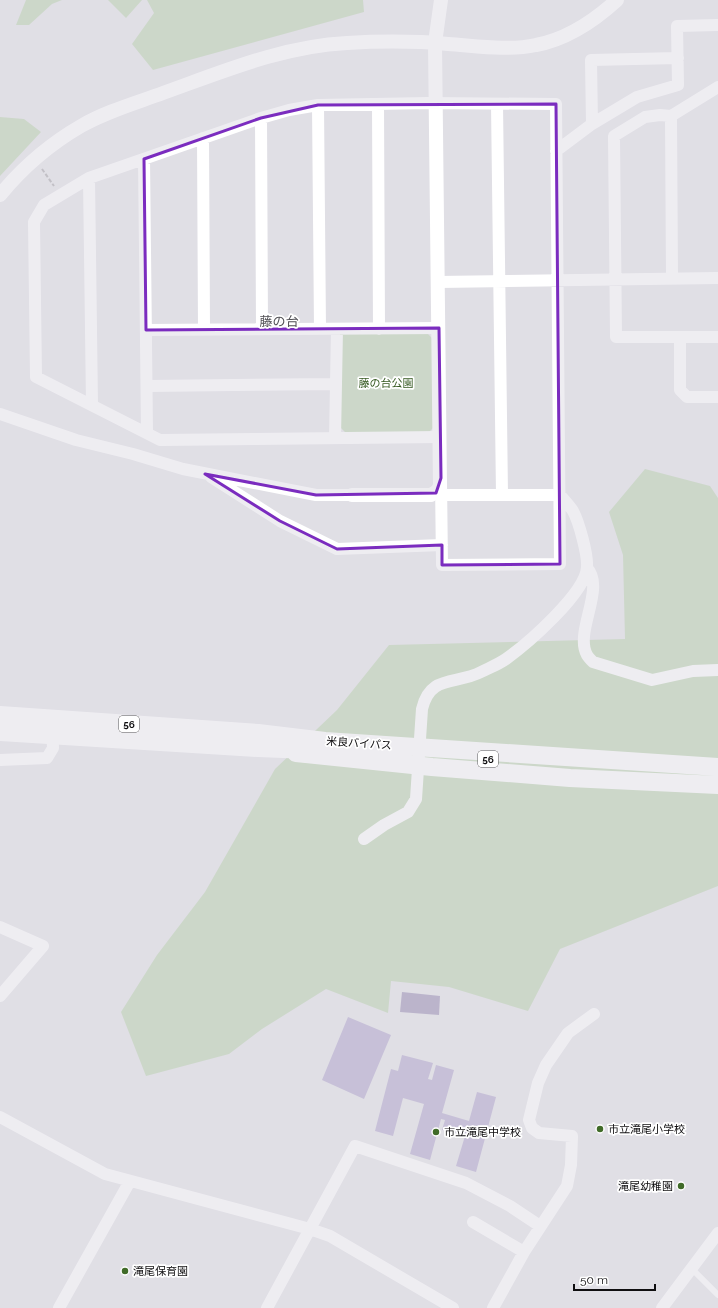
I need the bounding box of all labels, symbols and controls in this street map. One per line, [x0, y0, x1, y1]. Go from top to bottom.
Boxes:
district label: 藤の台 [259, 314, 299, 329]
park label: 藤の台公園 [359, 377, 414, 390]
road number: 56 [119, 716, 139, 732]
street label: 米良バイパス [326, 735, 392, 752]
road number: 56 [478, 751, 498, 767]
place label: 市立滝尾小学校 [608, 1123, 685, 1136]
marker: 市立滝尾小学校 [595, 1124, 605, 1134]
place label: 市立滝尾中学校 [444, 1126, 521, 1139]
marker: 市立滝尾中学校 [431, 1127, 441, 1137]
place label: 滝尾幼稚園 [618, 1180, 673, 1193]
marker: 滝尾幼稚園 [676, 1181, 686, 1191]
place label: 滝尾保育園 [133, 1265, 188, 1278]
marker: 滝尾保育園 [120, 1266, 130, 1276]
scale bar [574, 1266, 655, 1292]
text: 50 m [580, 1273, 608, 1287]

